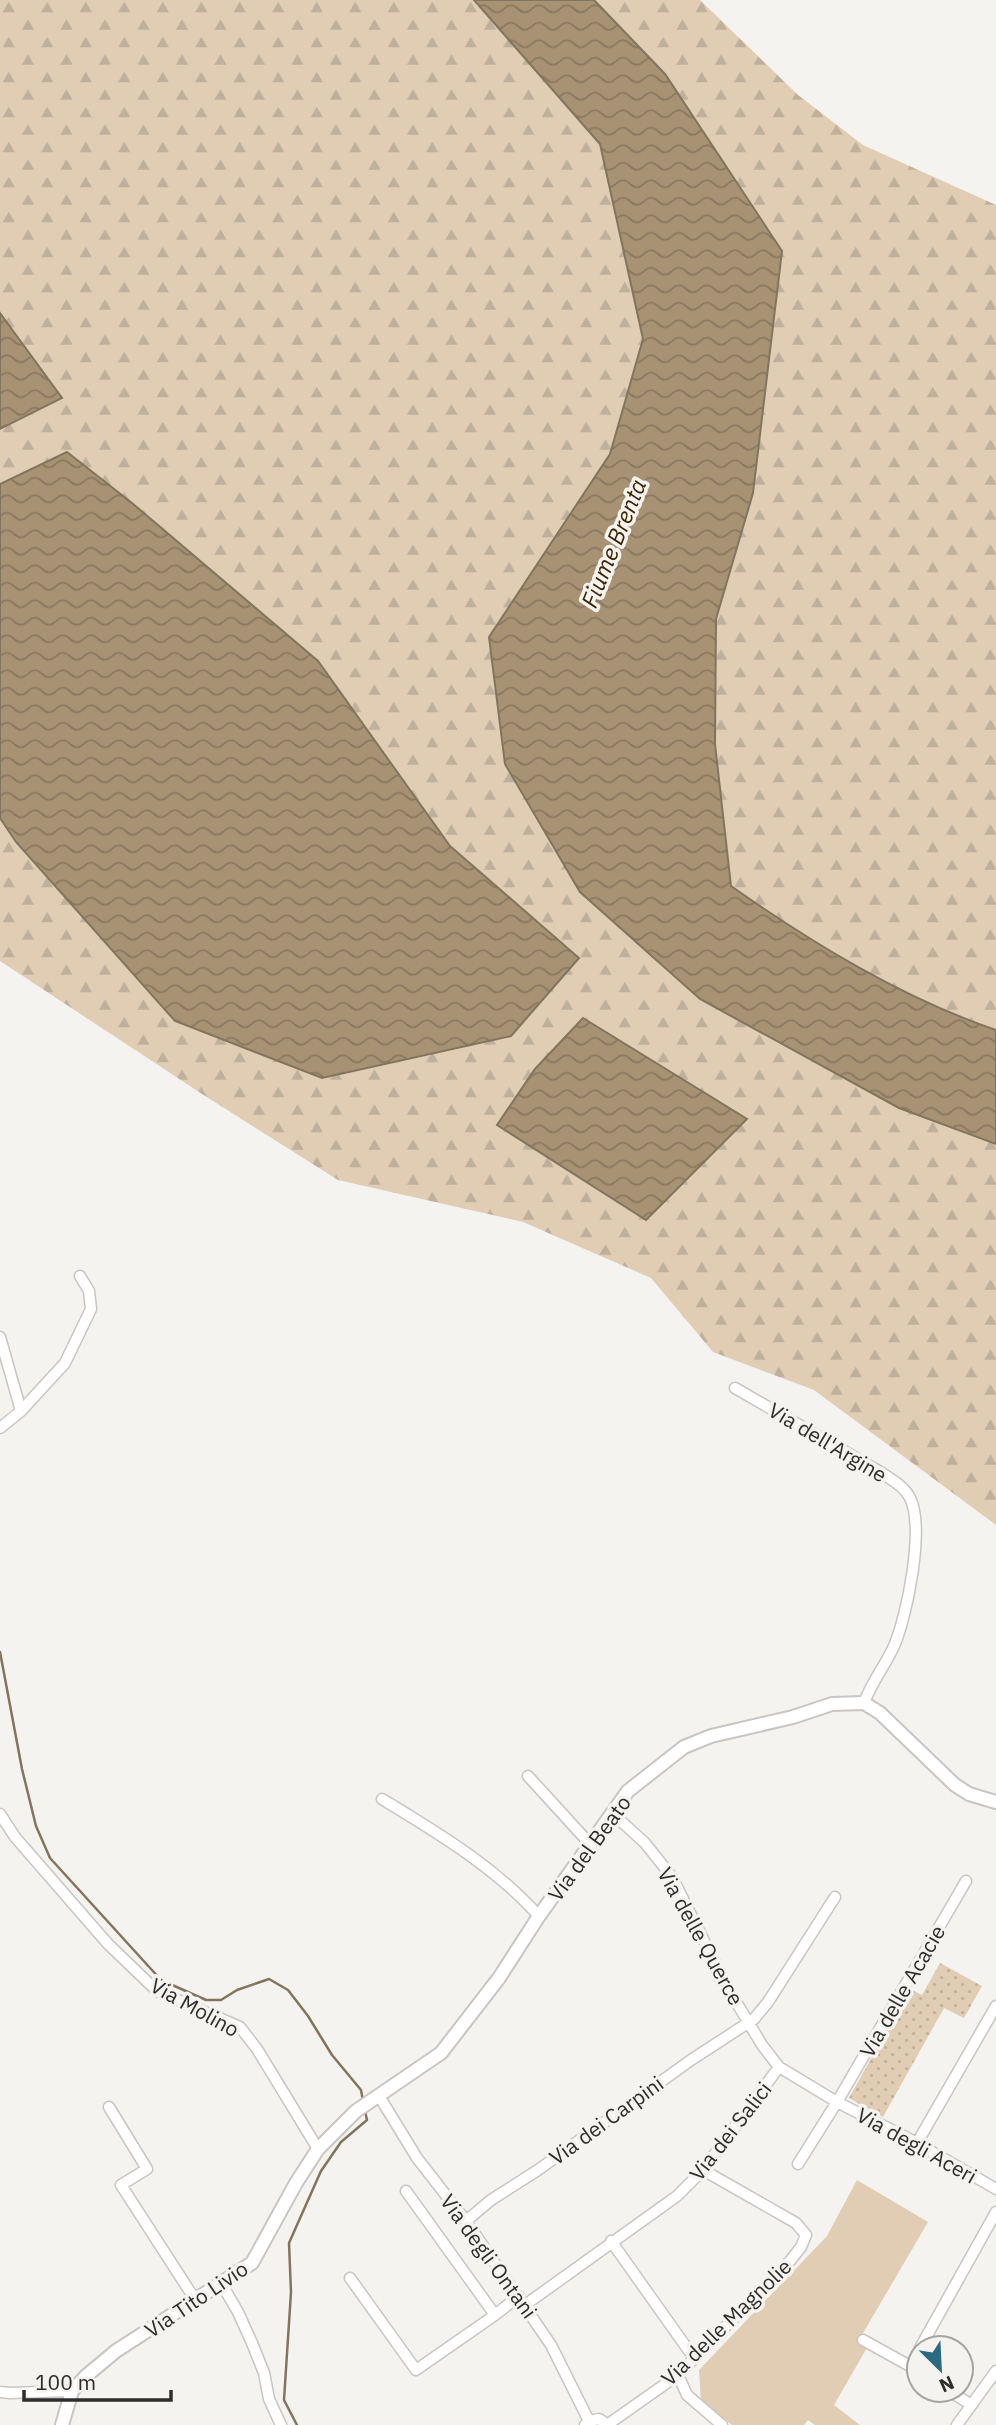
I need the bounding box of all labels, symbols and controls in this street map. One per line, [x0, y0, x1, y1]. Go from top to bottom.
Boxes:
water label: Fiume Brenta [574, 474, 652, 612]
street label: Via dell'Argine [763, 1396, 893, 1488]
street label: Via del Beato [541, 1790, 637, 1906]
street label: Via delle Querce [652, 1862, 750, 2010]
street label: Via delle Acacie [853, 1920, 951, 2062]
street label: Via Molino [145, 1971, 245, 2043]
street label: Via dei Carpini [543, 2069, 669, 2171]
street label: Via dei Salici [683, 2076, 777, 2186]
street label: Via degli Aceri [852, 2100, 982, 2190]
street label: Via degli Ontani [434, 2188, 544, 2324]
street label: Via delle Magnolie [655, 2252, 797, 2392]
street label: Via Tito Livio [139, 2254, 253, 2344]
north arrow [905, 2334, 975, 2404]
scale bar [24, 2358, 172, 2402]
text: 100 m [35, 2368, 96, 2396]
text: N [936, 2371, 958, 2398]

